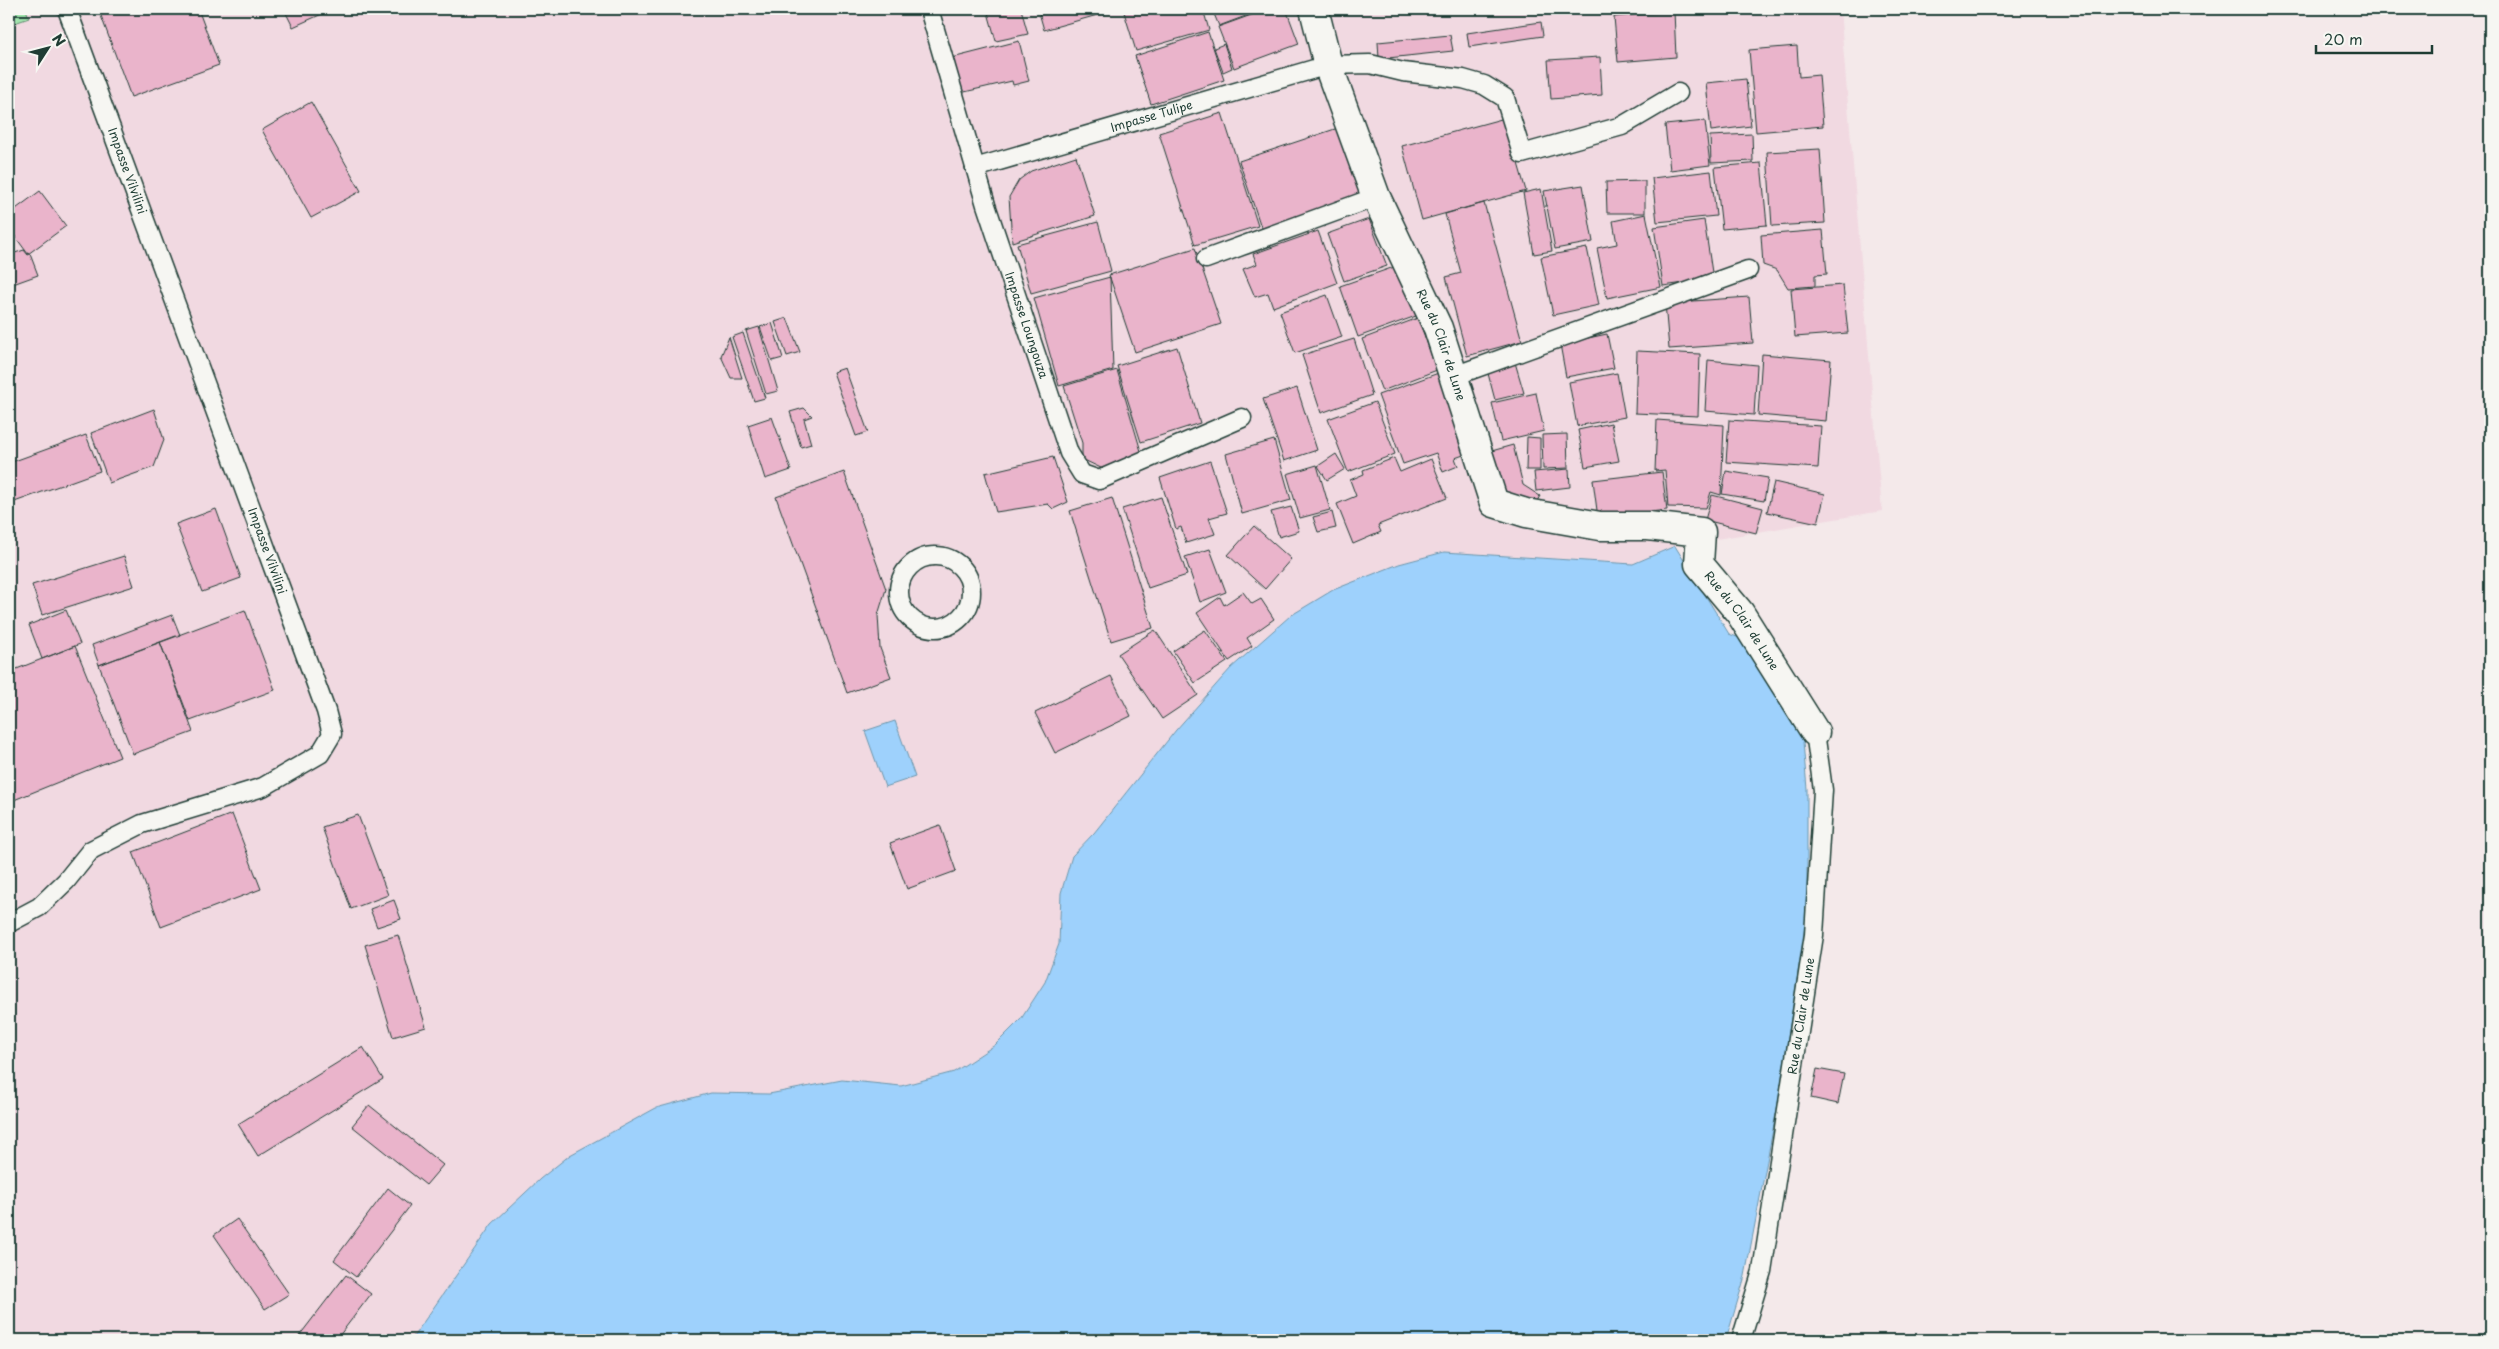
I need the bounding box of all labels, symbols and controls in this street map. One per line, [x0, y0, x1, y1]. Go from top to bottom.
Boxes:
north arrow [22, 22, 72, 72]
scale bar [2316, 22, 2433, 54]
text: 20 m [2324, 27, 2363, 50]
text: N [47, 29, 71, 51]
street label: Impasse Tulipe [1108, 95, 1194, 136]
street label: Impasse Vilvilini [104, 125, 152, 216]
street label: Impasse Loungouza [1001, 269, 1054, 381]
street label: Rue du Clair de Lune [1413, 286, 1471, 403]
street label: Impasse Vilvilini [244, 505, 292, 596]
street label: Rue du Clair de Lune [1701, 567, 1784, 673]
street label: Rue du Clair de Lune [1783, 956, 1818, 1076]

